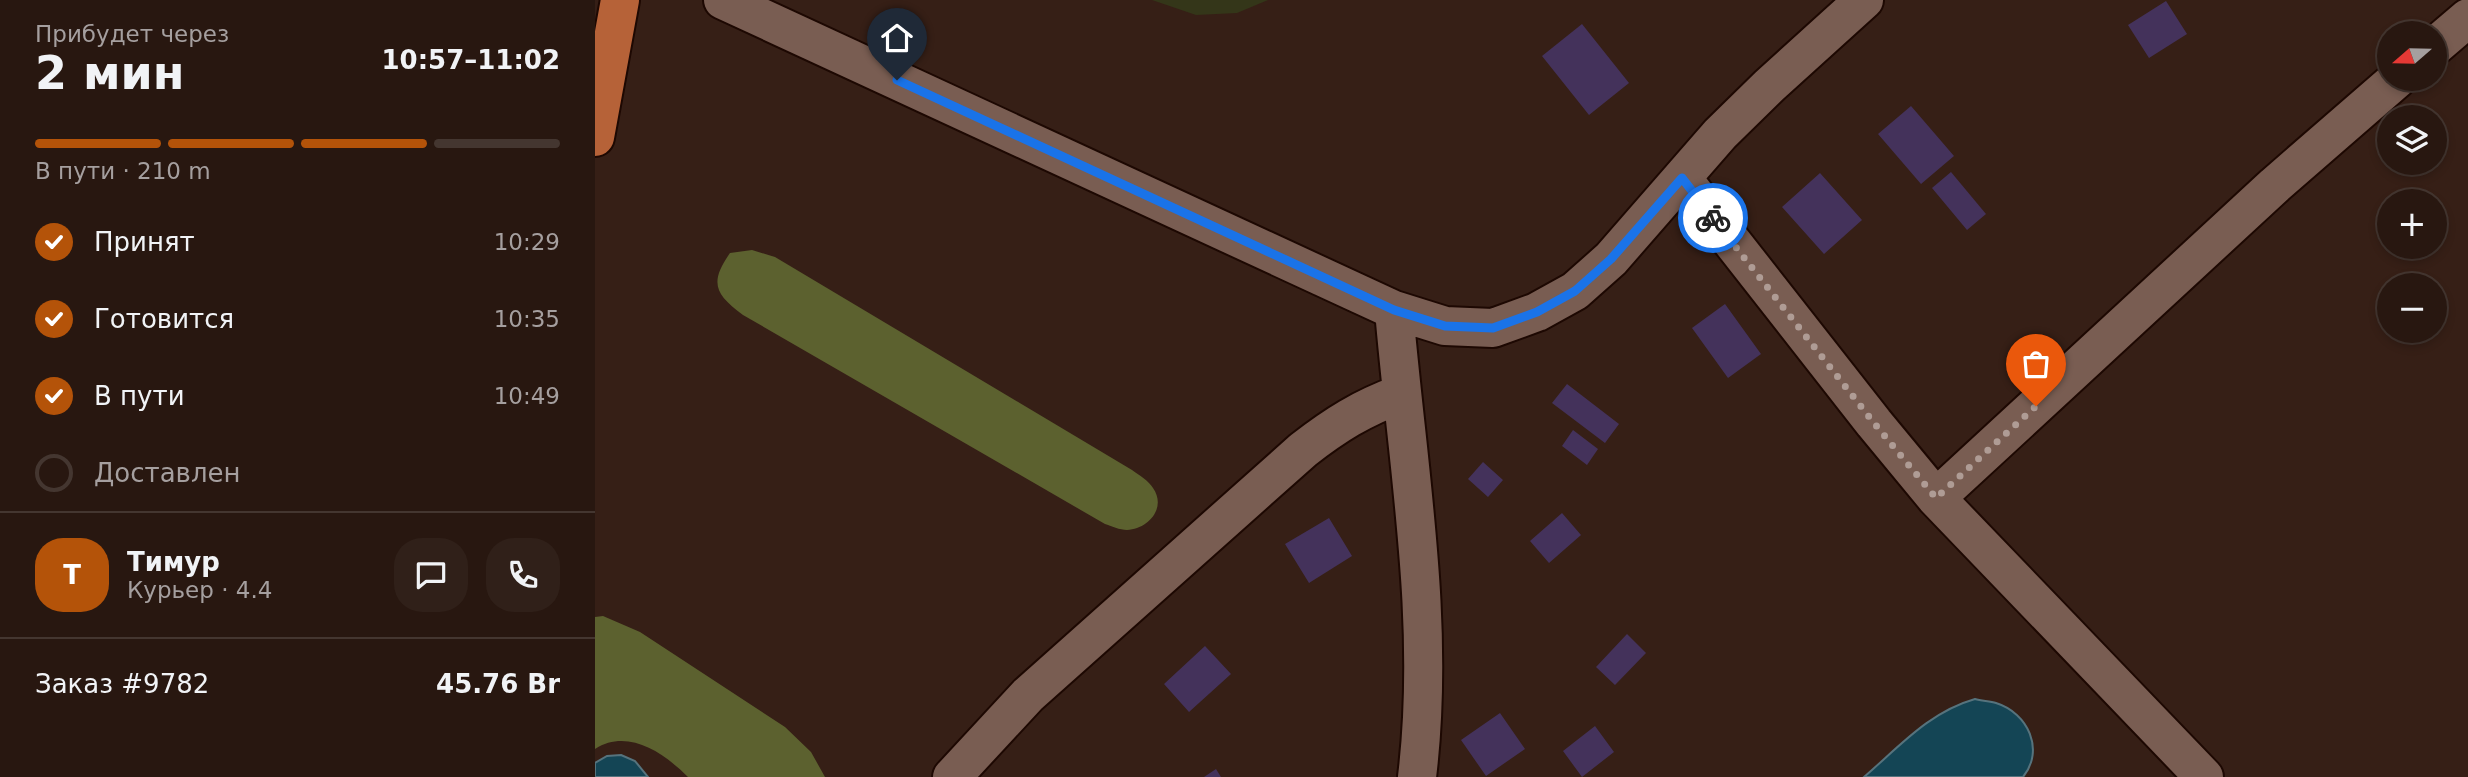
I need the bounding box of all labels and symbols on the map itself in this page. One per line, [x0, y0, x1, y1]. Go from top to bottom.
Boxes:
pin [867, 8, 927, 80]
north arrow [2377, 21, 2447, 91]
courier [1678, 183, 1748, 253]
pin [2006, 334, 2066, 406]

